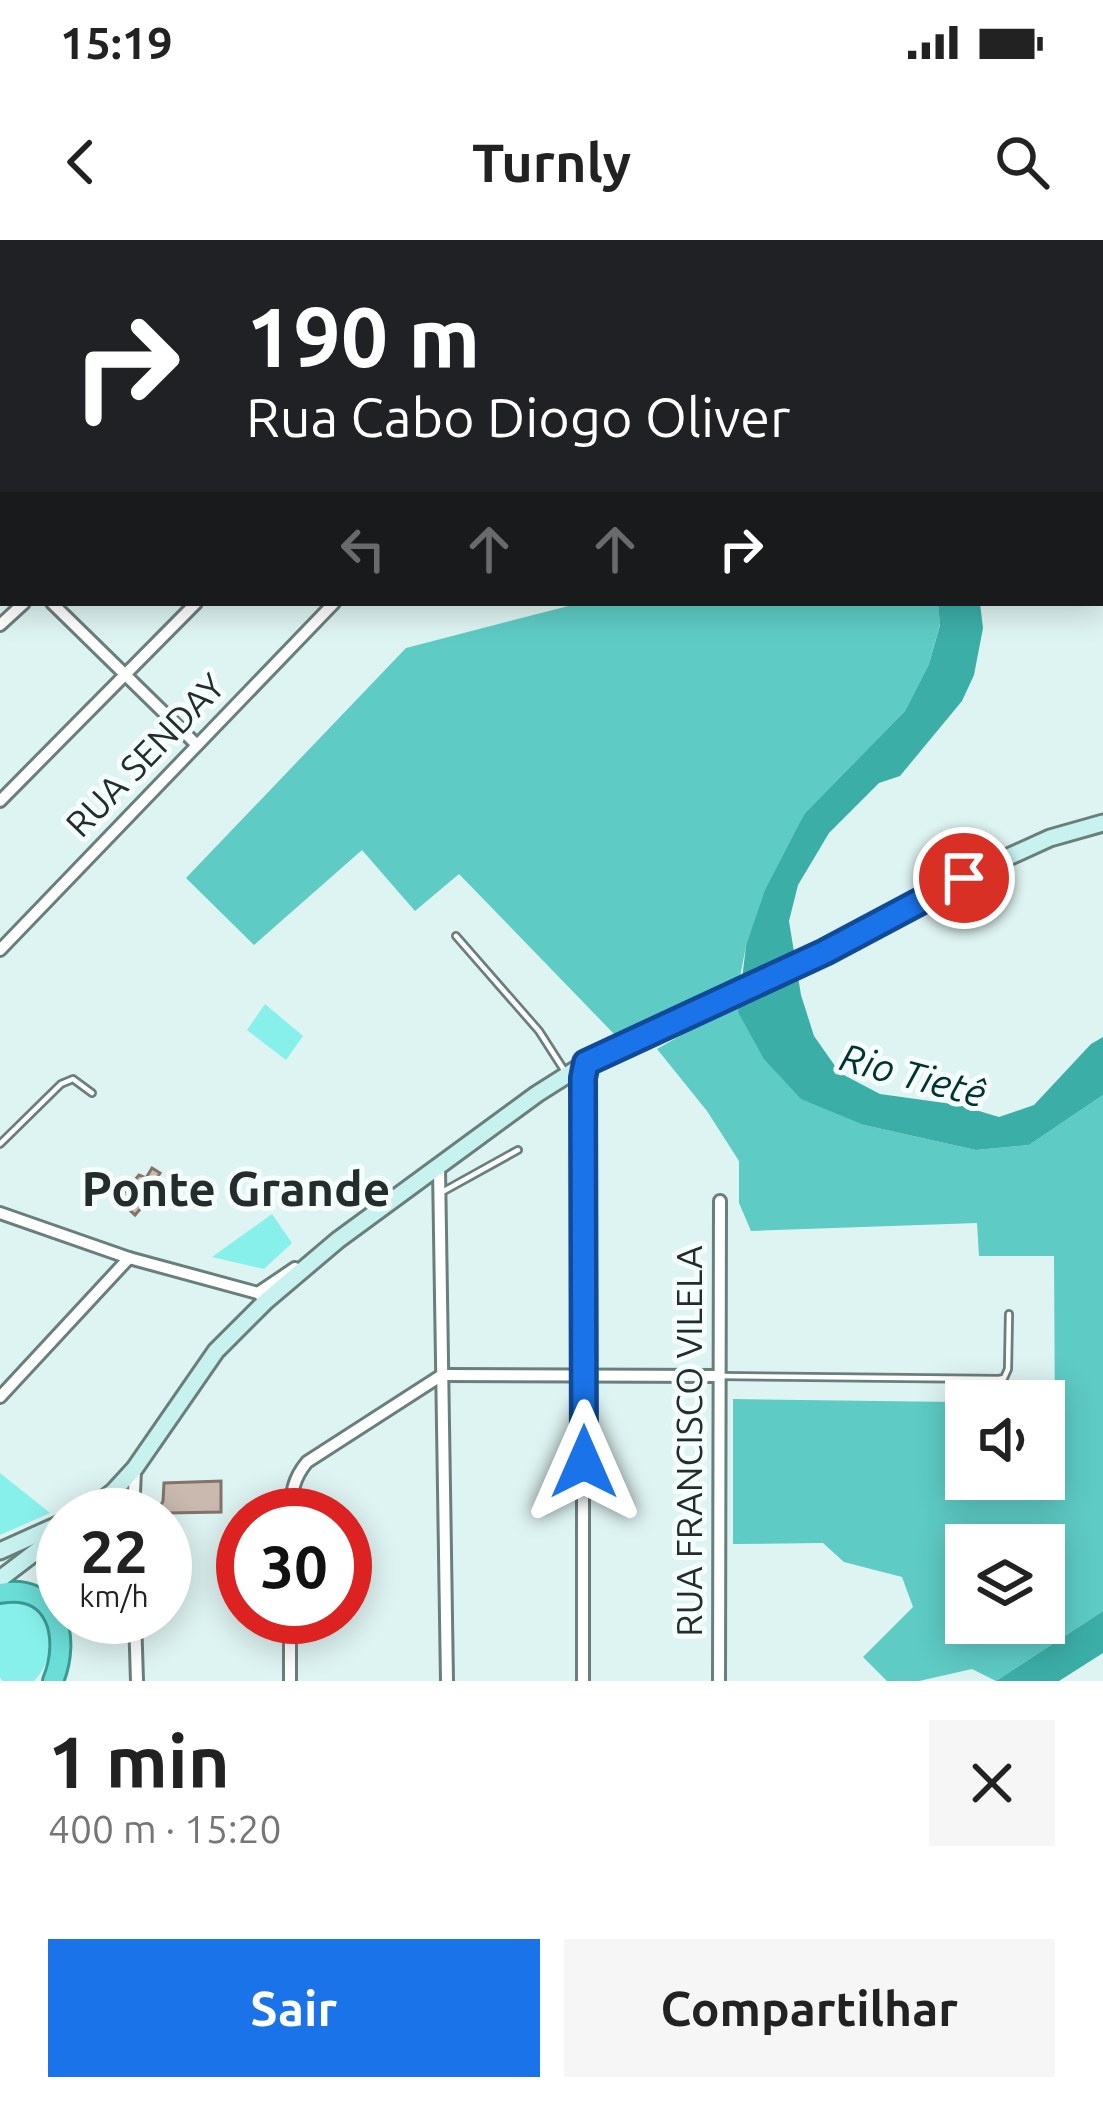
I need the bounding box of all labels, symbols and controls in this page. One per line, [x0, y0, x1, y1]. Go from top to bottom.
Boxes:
text: 15:19 [60, 17, 173, 68]
icon: back [48, 129, 114, 195]
icon: search [989, 129, 1055, 195]
text: Turnly [472, 132, 631, 192]
icon: right [48, 288, 204, 444]
text: 190 m [246, 289, 480, 383]
text: Rua Cabo Diogo Oliver [246, 387, 790, 447]
icon: left [330, 516, 396, 582]
icon: ahead [456, 516, 522, 582]
icon: ahead [582, 516, 648, 582]
icon: right [708, 516, 774, 582]
street label: RUA SENDAY [57, 665, 232, 844]
pin [913, 827, 1015, 929]
icon: arrive [931, 845, 997, 911]
water label: Rio Tietê [836, 1035, 991, 1115]
district label: Ponte Grande [82, 1161, 390, 1215]
street label: RUA FRANCISCO VILELA [668, 1245, 709, 1637]
map controls [945, 1380, 1065, 1644]
button: sound [945, 1380, 1065, 1500]
position arrow [521, 1399, 647, 1525]
speed limit sign: 30 [216, 1488, 372, 1644]
text: 22 [80, 1517, 148, 1584]
button: layers [945, 1524, 1065, 1644]
text: km/h [79, 1579, 149, 1613]
button: close [929, 1720, 1055, 1846]
text: 1 min [48, 1721, 230, 1802]
text: 400 m · 15:20 [48, 1807, 282, 1850]
button: Sair [48, 1939, 540, 2077]
button: Compartilhar [564, 1939, 1055, 2077]

